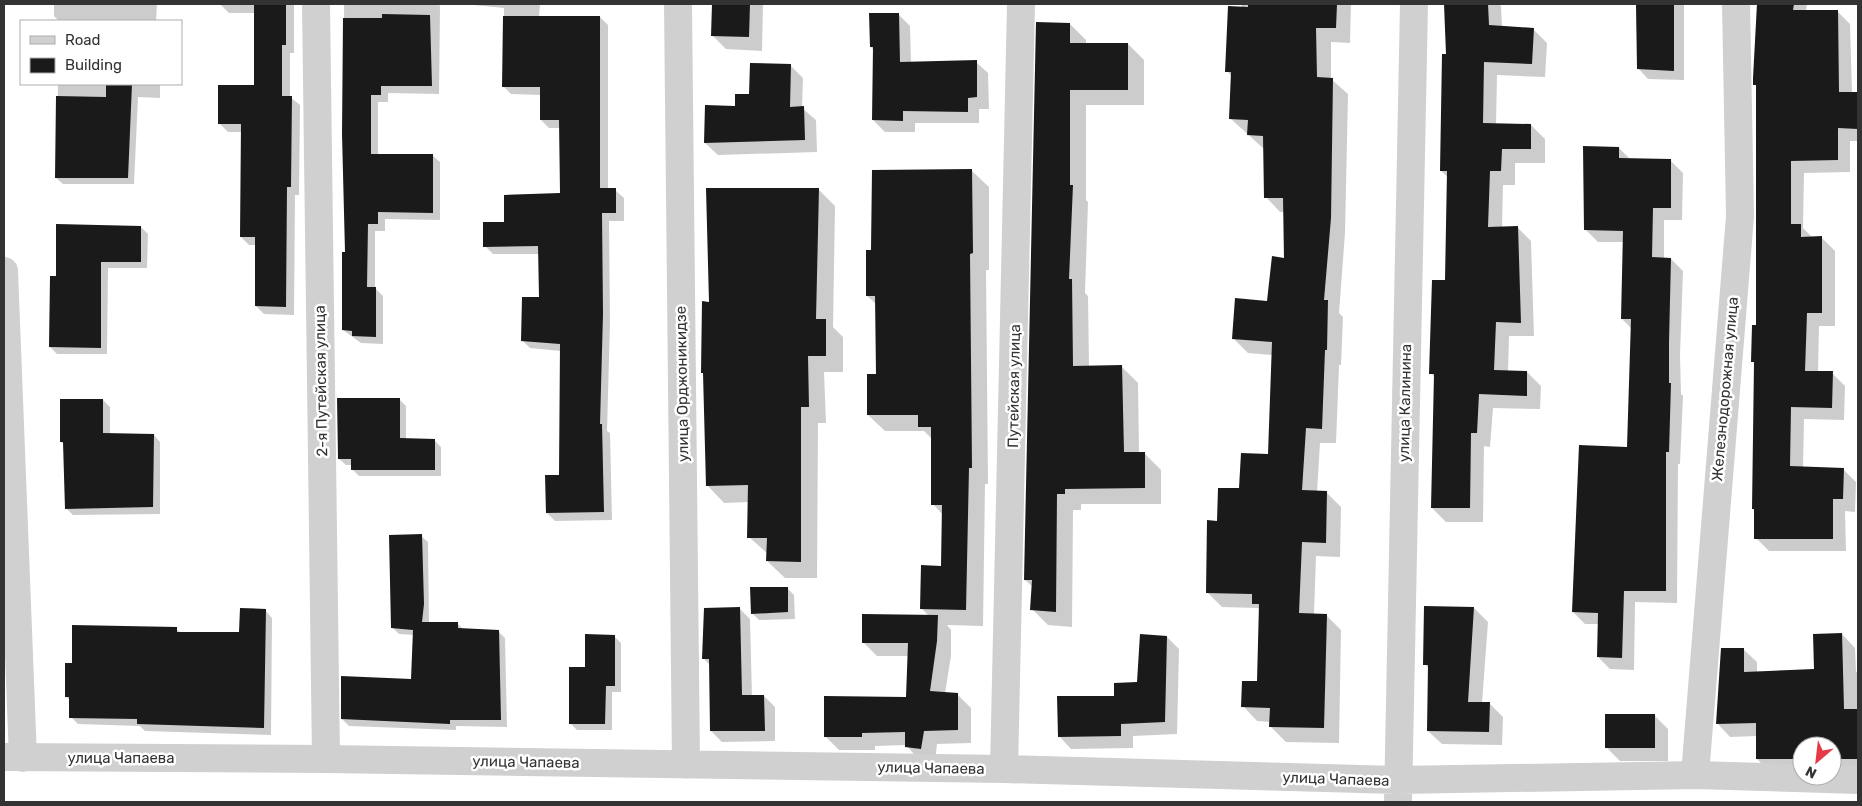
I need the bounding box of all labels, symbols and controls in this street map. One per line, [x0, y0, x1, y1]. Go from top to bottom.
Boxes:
legend [20, 20, 182, 85]
text: Road [65, 31, 101, 49]
text: Building [65, 56, 122, 74]
street label: Железнодорожная улица [1708, 296, 1742, 482]
street label: 2-я Путейская улица [311, 305, 331, 457]
street label: улица Орджоникидзе [672, 306, 692, 462]
street label: Путейская улица [1004, 324, 1024, 448]
street label: улица Калинина [1395, 344, 1415, 462]
north arrow [1792, 736, 1842, 786]
street label: улица Чапаева [67, 749, 175, 767]
street label: улица Чапаева [472, 752, 580, 772]
street label: улица Чапаева [877, 758, 985, 778]
text: N [1803, 762, 1820, 782]
street label: улица Чапаева [1282, 768, 1390, 790]

